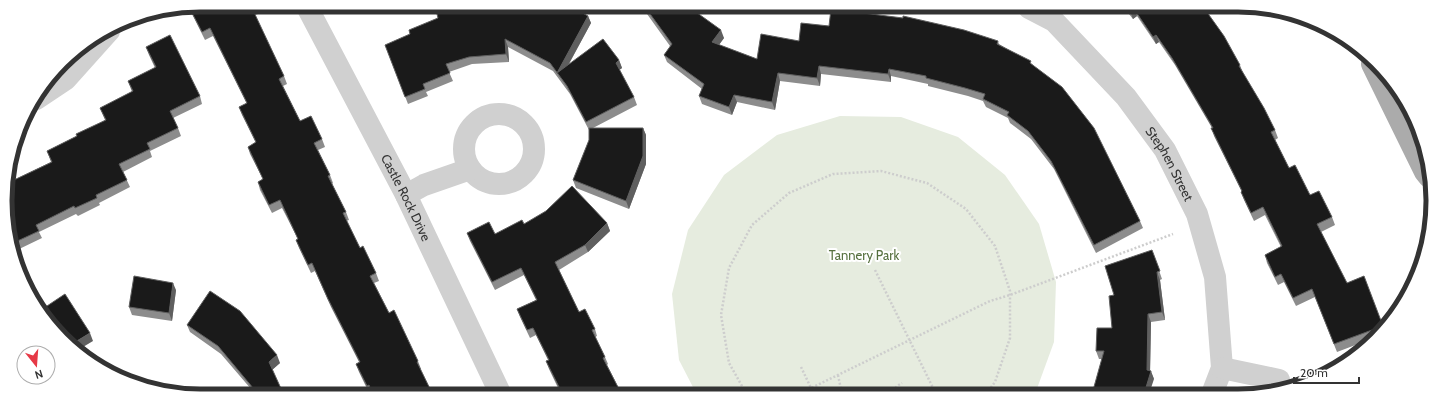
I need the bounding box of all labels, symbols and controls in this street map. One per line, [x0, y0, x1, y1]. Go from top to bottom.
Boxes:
street label: Stephen Street [1142, 123, 1197, 204]
street label: Castle Rock Drive [378, 151, 435, 244]
park label: Tannery Park [829, 247, 899, 263]
north arrow [16, 345, 56, 385]
scale bar [1294, 359, 1359, 385]
text: 20 m [1300, 365, 1328, 380]
text: N [33, 367, 45, 382]

